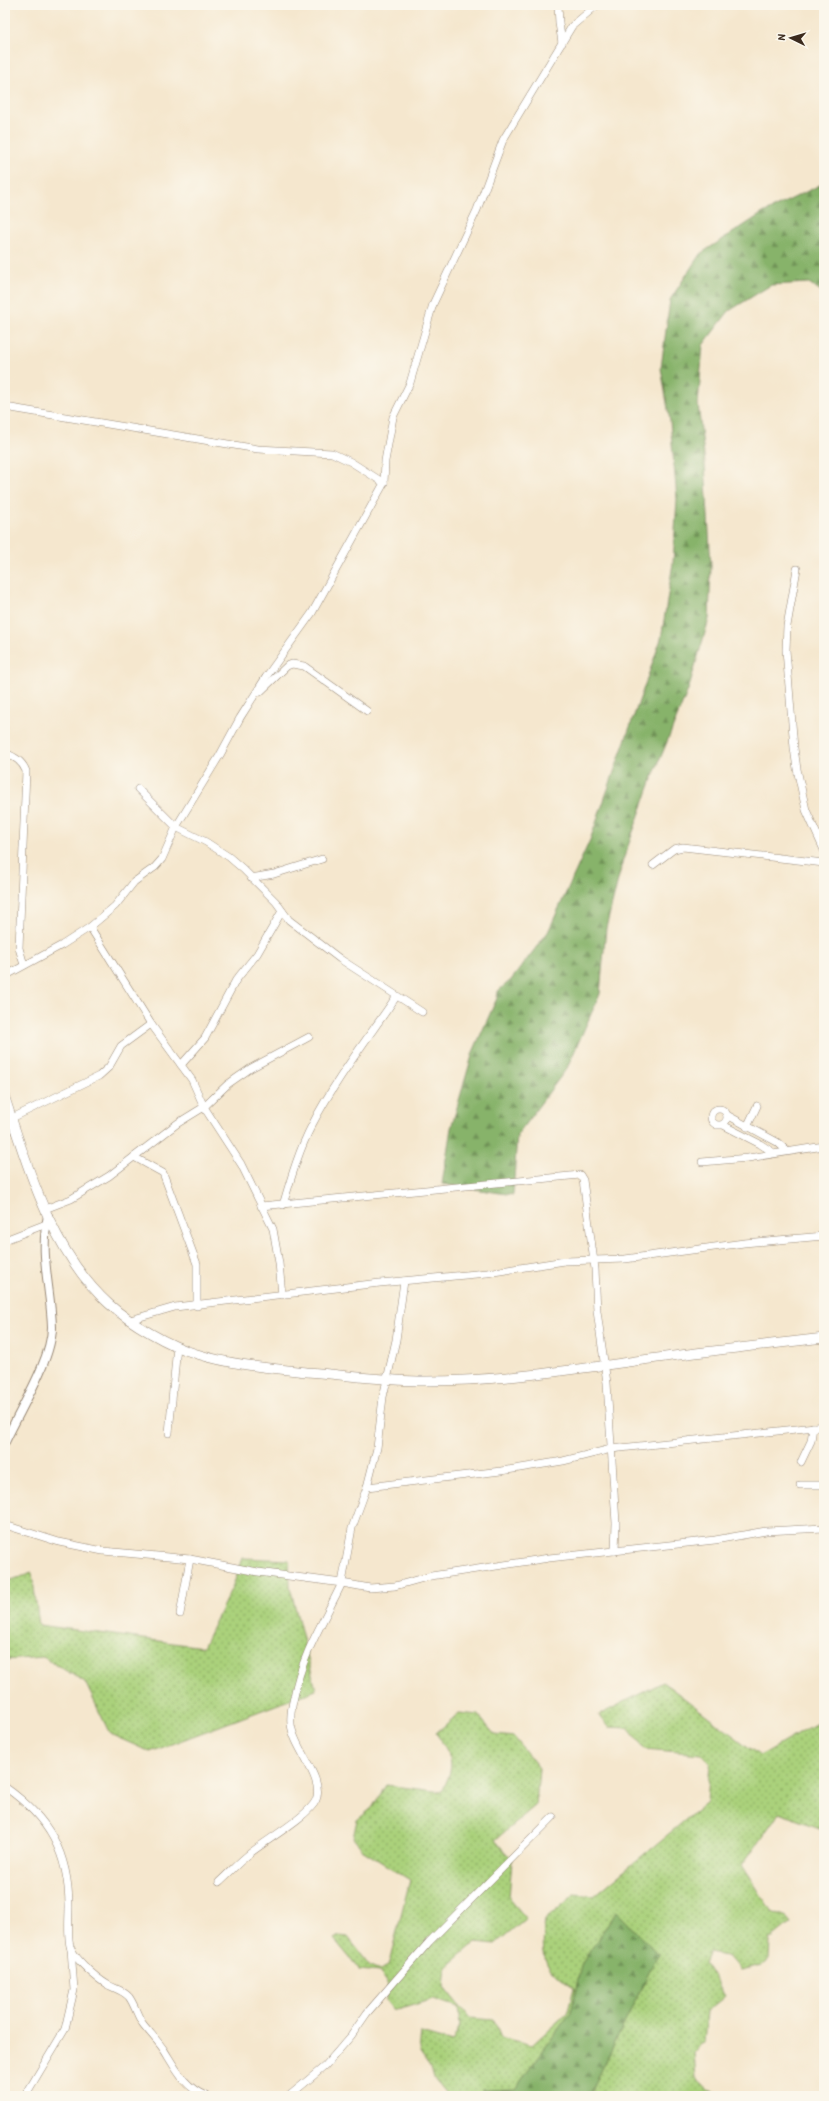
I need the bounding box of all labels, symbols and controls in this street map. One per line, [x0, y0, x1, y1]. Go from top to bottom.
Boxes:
north arrow [771, 18, 811, 58]
text: N [774, 33, 788, 41]

